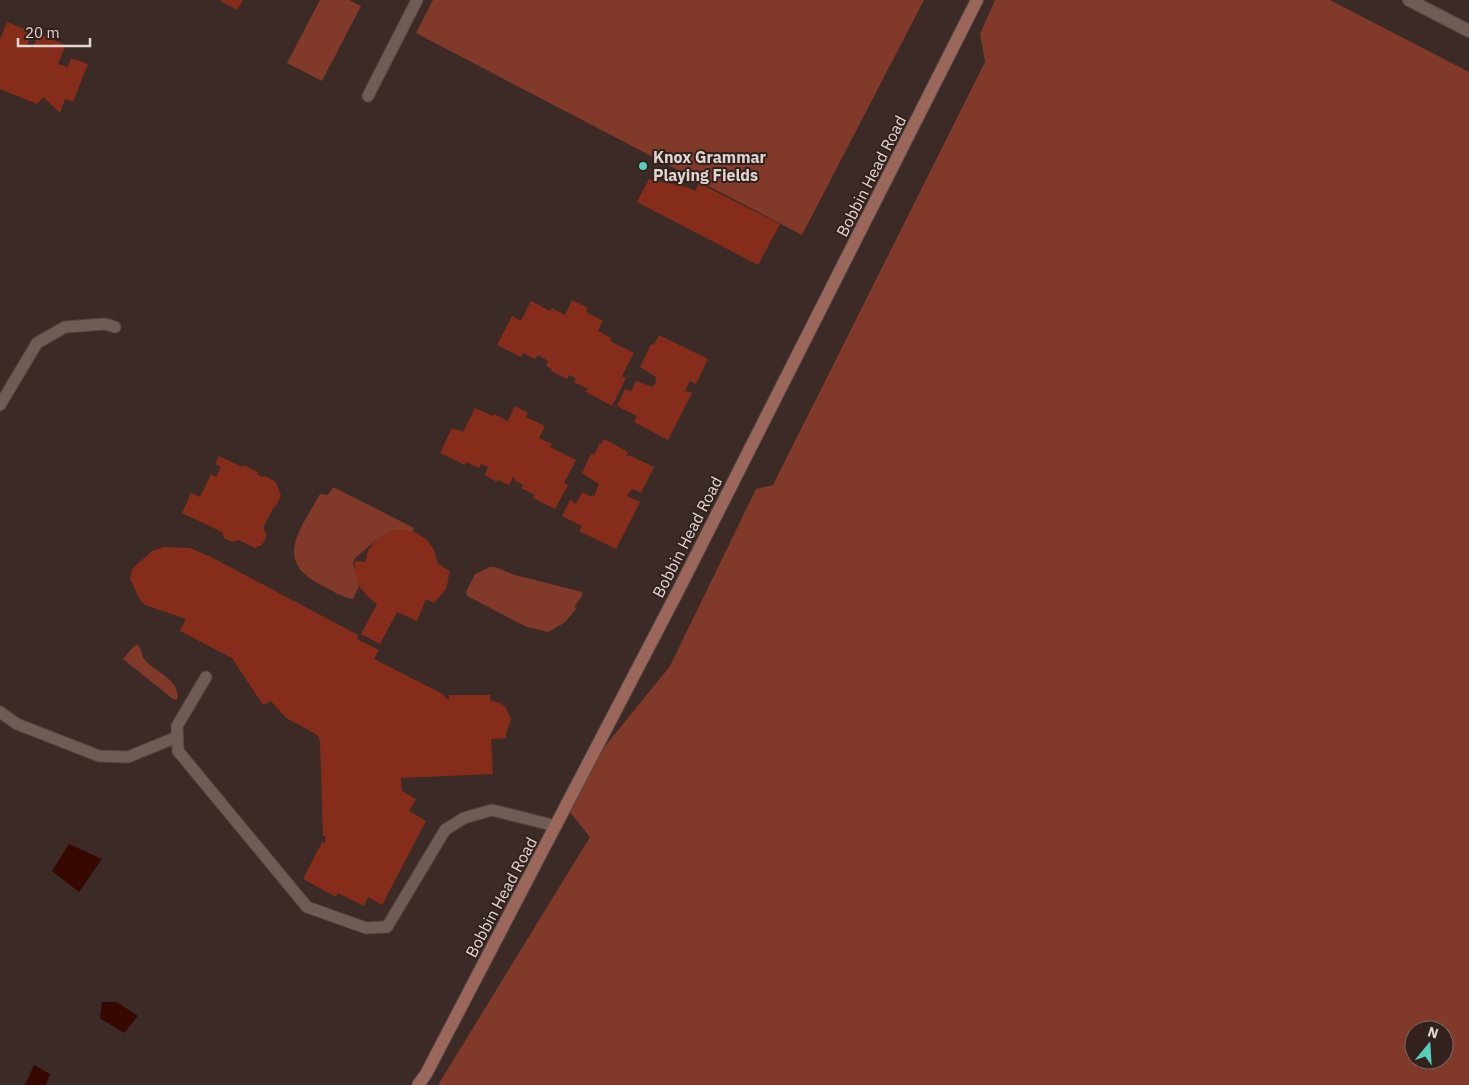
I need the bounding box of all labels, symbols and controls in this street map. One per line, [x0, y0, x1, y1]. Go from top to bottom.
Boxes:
scale bar [18, 15, 90, 47]
text: 20 m [25, 23, 60, 42]
street label: Bobbin Head Road [832, 112, 910, 240]
place label: Knox Grammar Playing Fields [653, 147, 767, 185]
marker: Knox Grammar Playing Fields [637, 160, 649, 172]
street label: Bobbin Head Road [648, 473, 726, 601]
street label: Bobbin Head Road [461, 833, 541, 961]
north arrow [1404, 1020, 1454, 1070]
text: N [1425, 1023, 1441, 1043]

